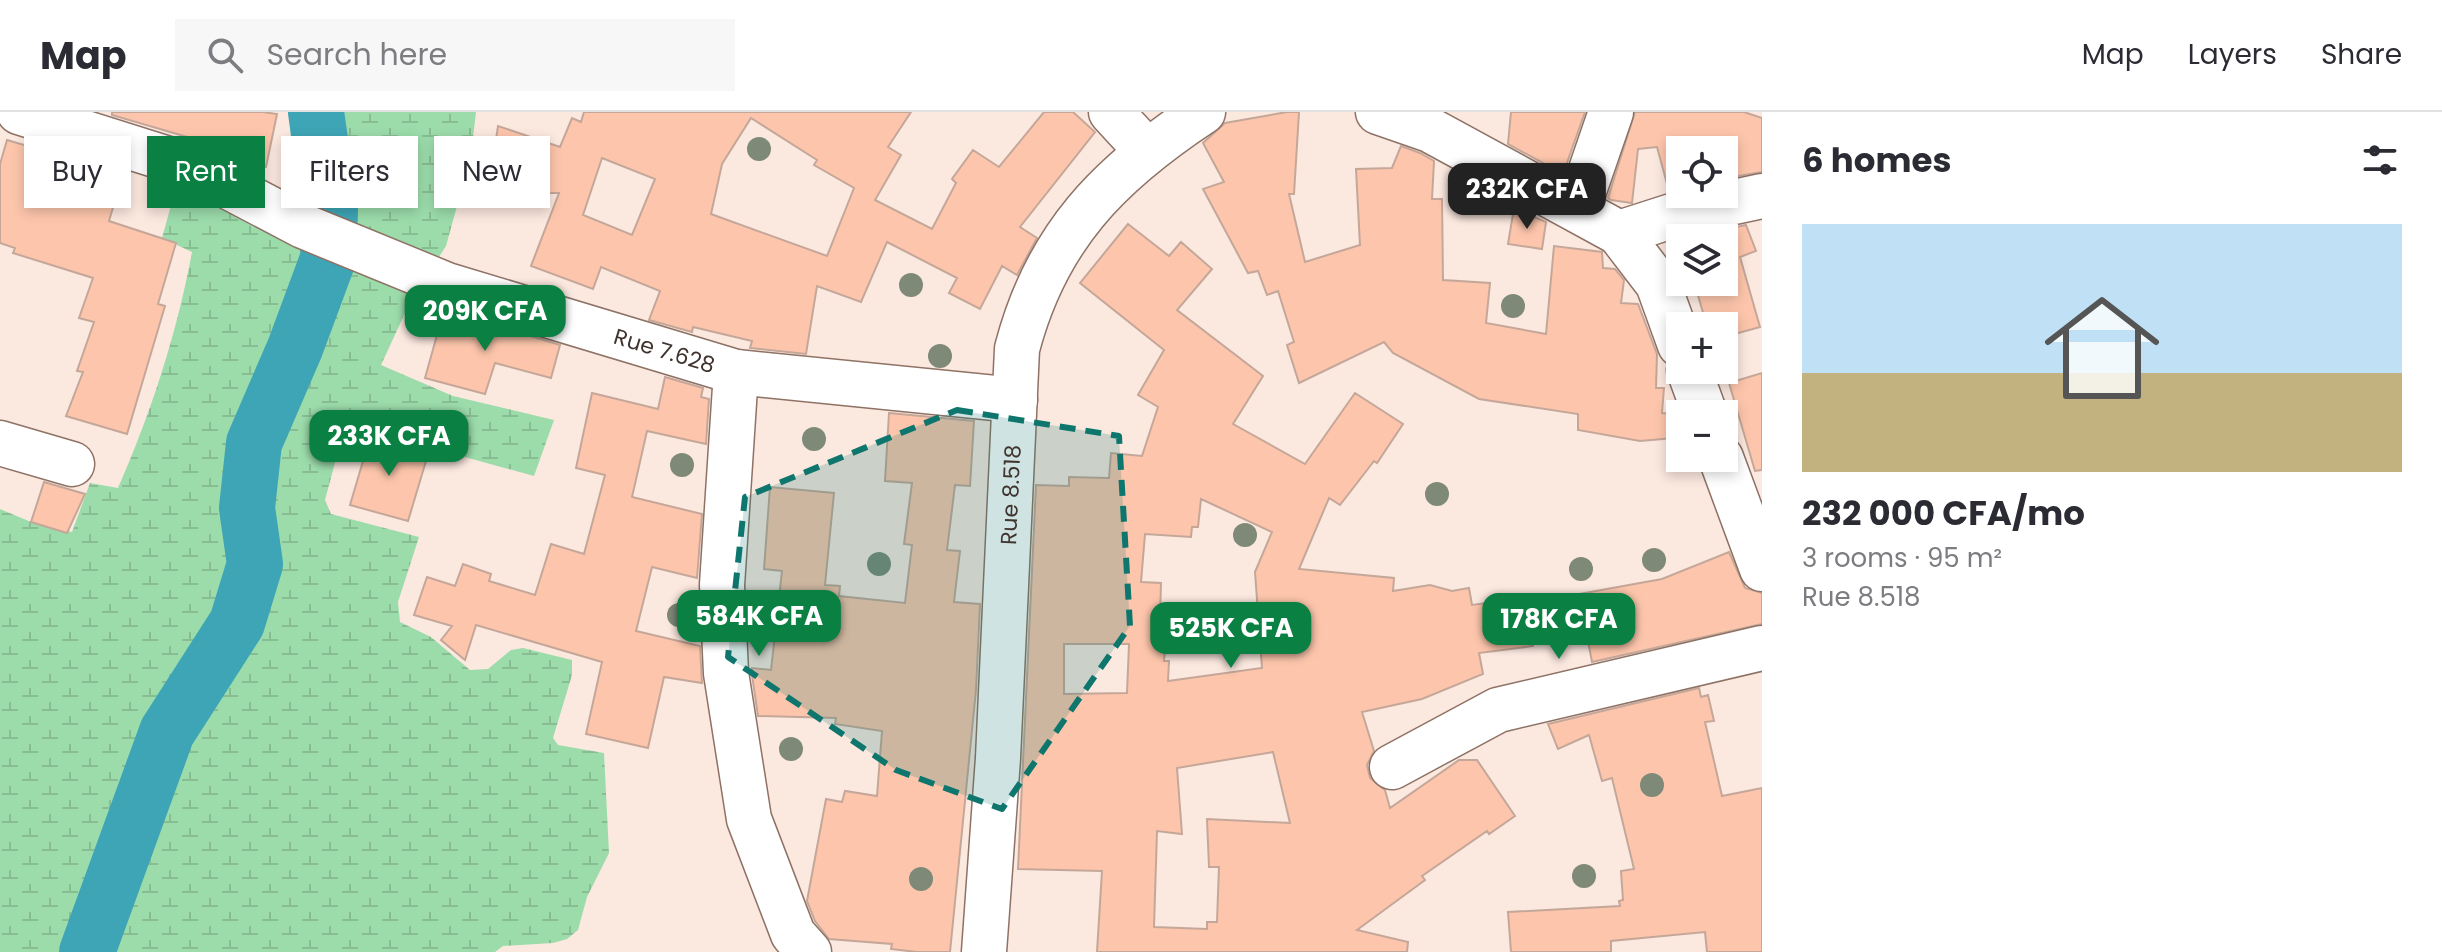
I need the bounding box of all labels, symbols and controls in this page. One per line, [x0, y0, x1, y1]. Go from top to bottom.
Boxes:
search box [175, 19, 735, 91]
text: Map [40, 29, 127, 82]
icon: search [203, 33, 247, 77]
text: Search here [267, 33, 447, 76]
text: Map [2082, 35, 2144, 74]
text: Layers [2188, 35, 2277, 74]
text: Share [2321, 35, 2402, 74]
chip: Buy [24, 136, 131, 208]
chip: Rent [147, 136, 265, 208]
chip: Filters [281, 136, 418, 208]
chip: New [434, 136, 550, 208]
map controls [1666, 136, 1738, 472]
button: locate [1666, 136, 1738, 208]
text: 6 homes [1802, 136, 1951, 184]
icon: filters [2358, 138, 2402, 182]
pin: 232K CFA [1444, 163, 1610, 231]
text: 232K CFA [1466, 171, 1588, 207]
button: layers [1666, 224, 1738, 296]
icon: home [2030, 276, 2174, 420]
pin: 209K CFA [402, 285, 568, 353]
text: 209K CFA [423, 293, 547, 329]
button: + [1666, 312, 1738, 384]
street label: Rue 7.628 [610, 321, 719, 380]
button: − [1666, 400, 1738, 472]
pin: 233K CFA [306, 410, 472, 478]
text: 233K CFA [327, 418, 451, 454]
street label: Rue 8.518 [992, 444, 1028, 546]
text: 232 000 CFA/mo [1802, 489, 2085, 537]
text: 3 rooms · 95 m² [1802, 540, 2002, 576]
text: Rue 8.518 [1802, 579, 1920, 615]
pin: 584K CFA [676, 590, 842, 658]
pin: 178K CFA [1476, 593, 1642, 661]
text: 584K CFA [695, 598, 823, 634]
text: 178K CFA [1500, 601, 1618, 637]
pin: 525K CFA [1148, 602, 1314, 670]
text: 525K CFA [1168, 610, 1294, 646]

